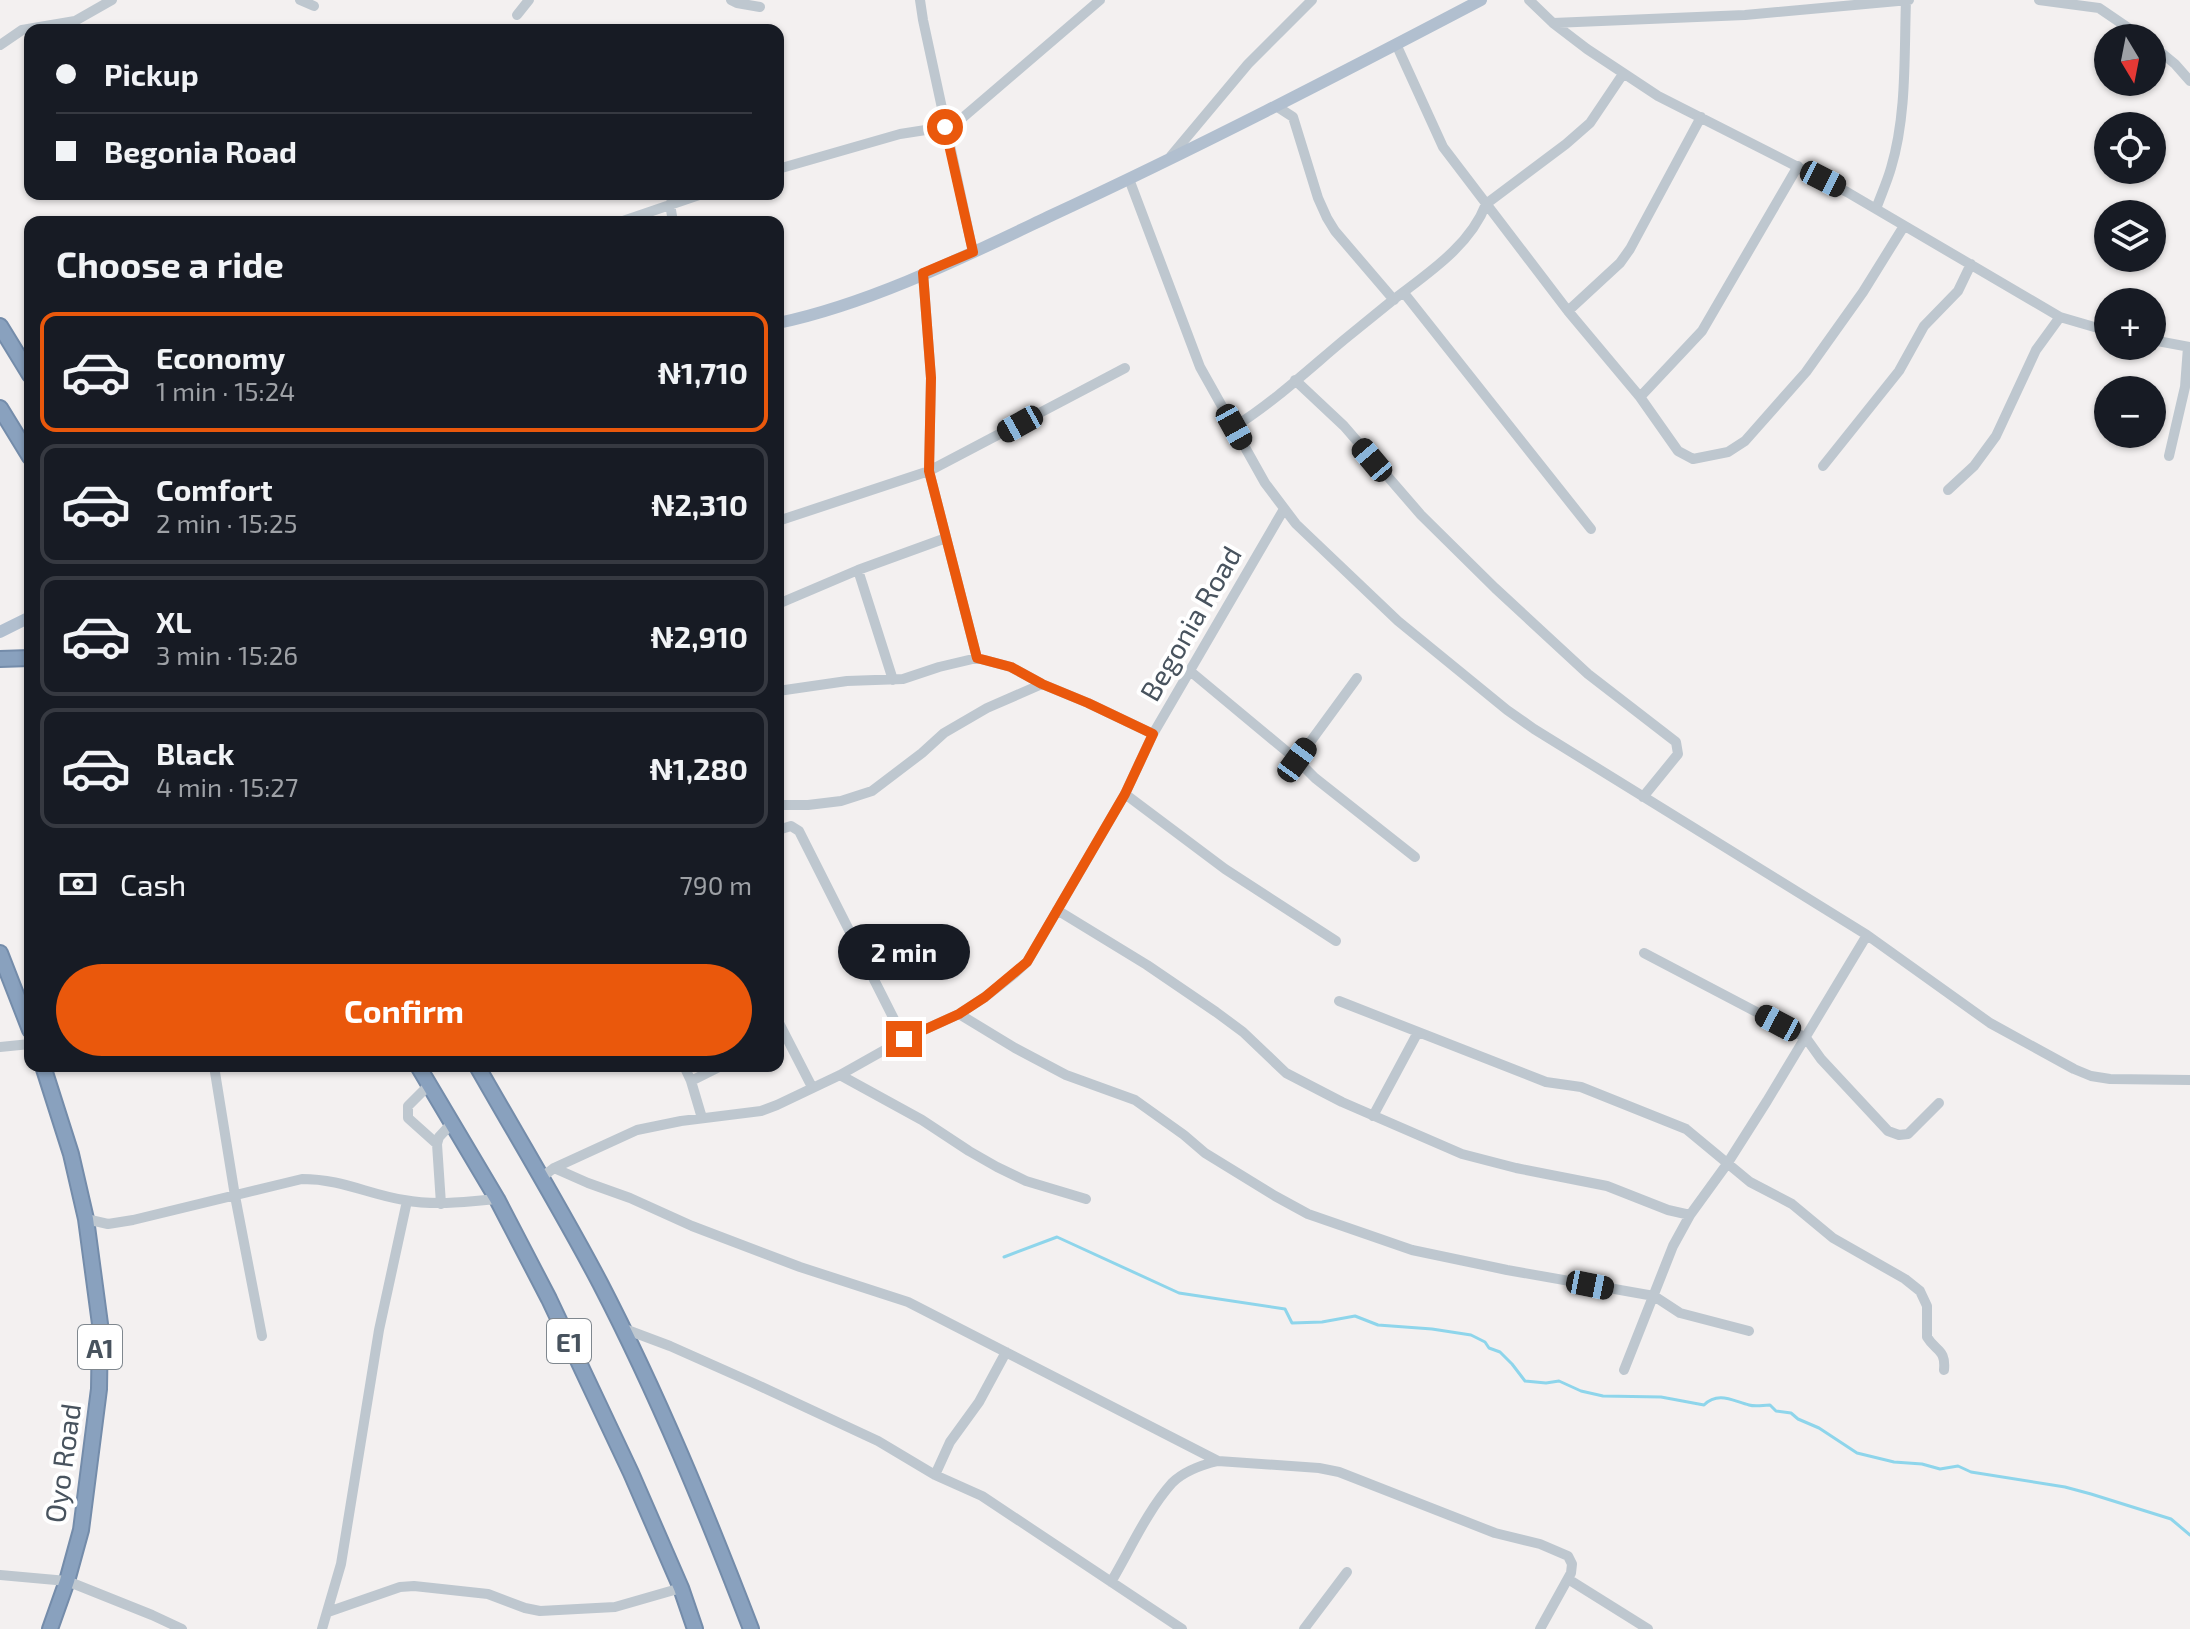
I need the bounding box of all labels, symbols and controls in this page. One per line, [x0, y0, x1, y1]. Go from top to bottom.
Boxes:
north arrow [2094, 24, 2166, 96]
map controls [2094, 24, 2166, 448]
text: Pickup [104, 56, 199, 92]
route start [927, 109, 963, 145]
button: locate [2094, 112, 2166, 184]
text: Begonia Road [104, 133, 297, 169]
car [1796, 157, 1850, 201]
button: layers [2094, 200, 2166, 272]
text: Choose a ride [56, 242, 284, 285]
button: + [2094, 288, 2166, 360]
icon: car [60, 336, 132, 408]
text: Economy [156, 339, 285, 375]
text: ₦1,710 [658, 354, 748, 390]
text: 1 min · 15:24 [156, 375, 295, 406]
button: − [2094, 376, 2166, 448]
car [1212, 400, 1256, 454]
car [993, 402, 1047, 446]
car [1347, 434, 1397, 486]
icon: car [60, 468, 132, 540]
text: Comfort [156, 471, 273, 507]
text: ₦2,310 [651, 486, 748, 522]
text: 2 min · 15:25 [156, 507, 297, 538]
street label: Begonia Road [1132, 540, 1248, 706]
icon: car [60, 600, 132, 672]
text: XL [156, 603, 191, 639]
text: ₦2,910 [651, 618, 748, 654]
text: 3 min · 15:26 [156, 639, 298, 670]
icon: car [60, 732, 132, 804]
car [1273, 734, 1321, 786]
text: Black [156, 735, 234, 771]
text: ₦1,280 [650, 750, 748, 786]
text: 4 min · 15:27 [156, 771, 298, 802]
icon: cash [56, 862, 100, 906]
text: Cash [120, 866, 186, 902]
text: 790 m [680, 869, 752, 900]
callout: 2 min [838, 923, 970, 979]
text: 2 min [871, 936, 937, 967]
button: Confirm [56, 964, 752, 1056]
car [1751, 1001, 1805, 1045]
route end [886, 1021, 922, 1057]
car [1564, 1269, 1616, 1301]
road number: E1 [547, 1319, 591, 1363]
road number: A1 [78, 1325, 122, 1369]
street label: Oyo Road [37, 1401, 87, 1525]

